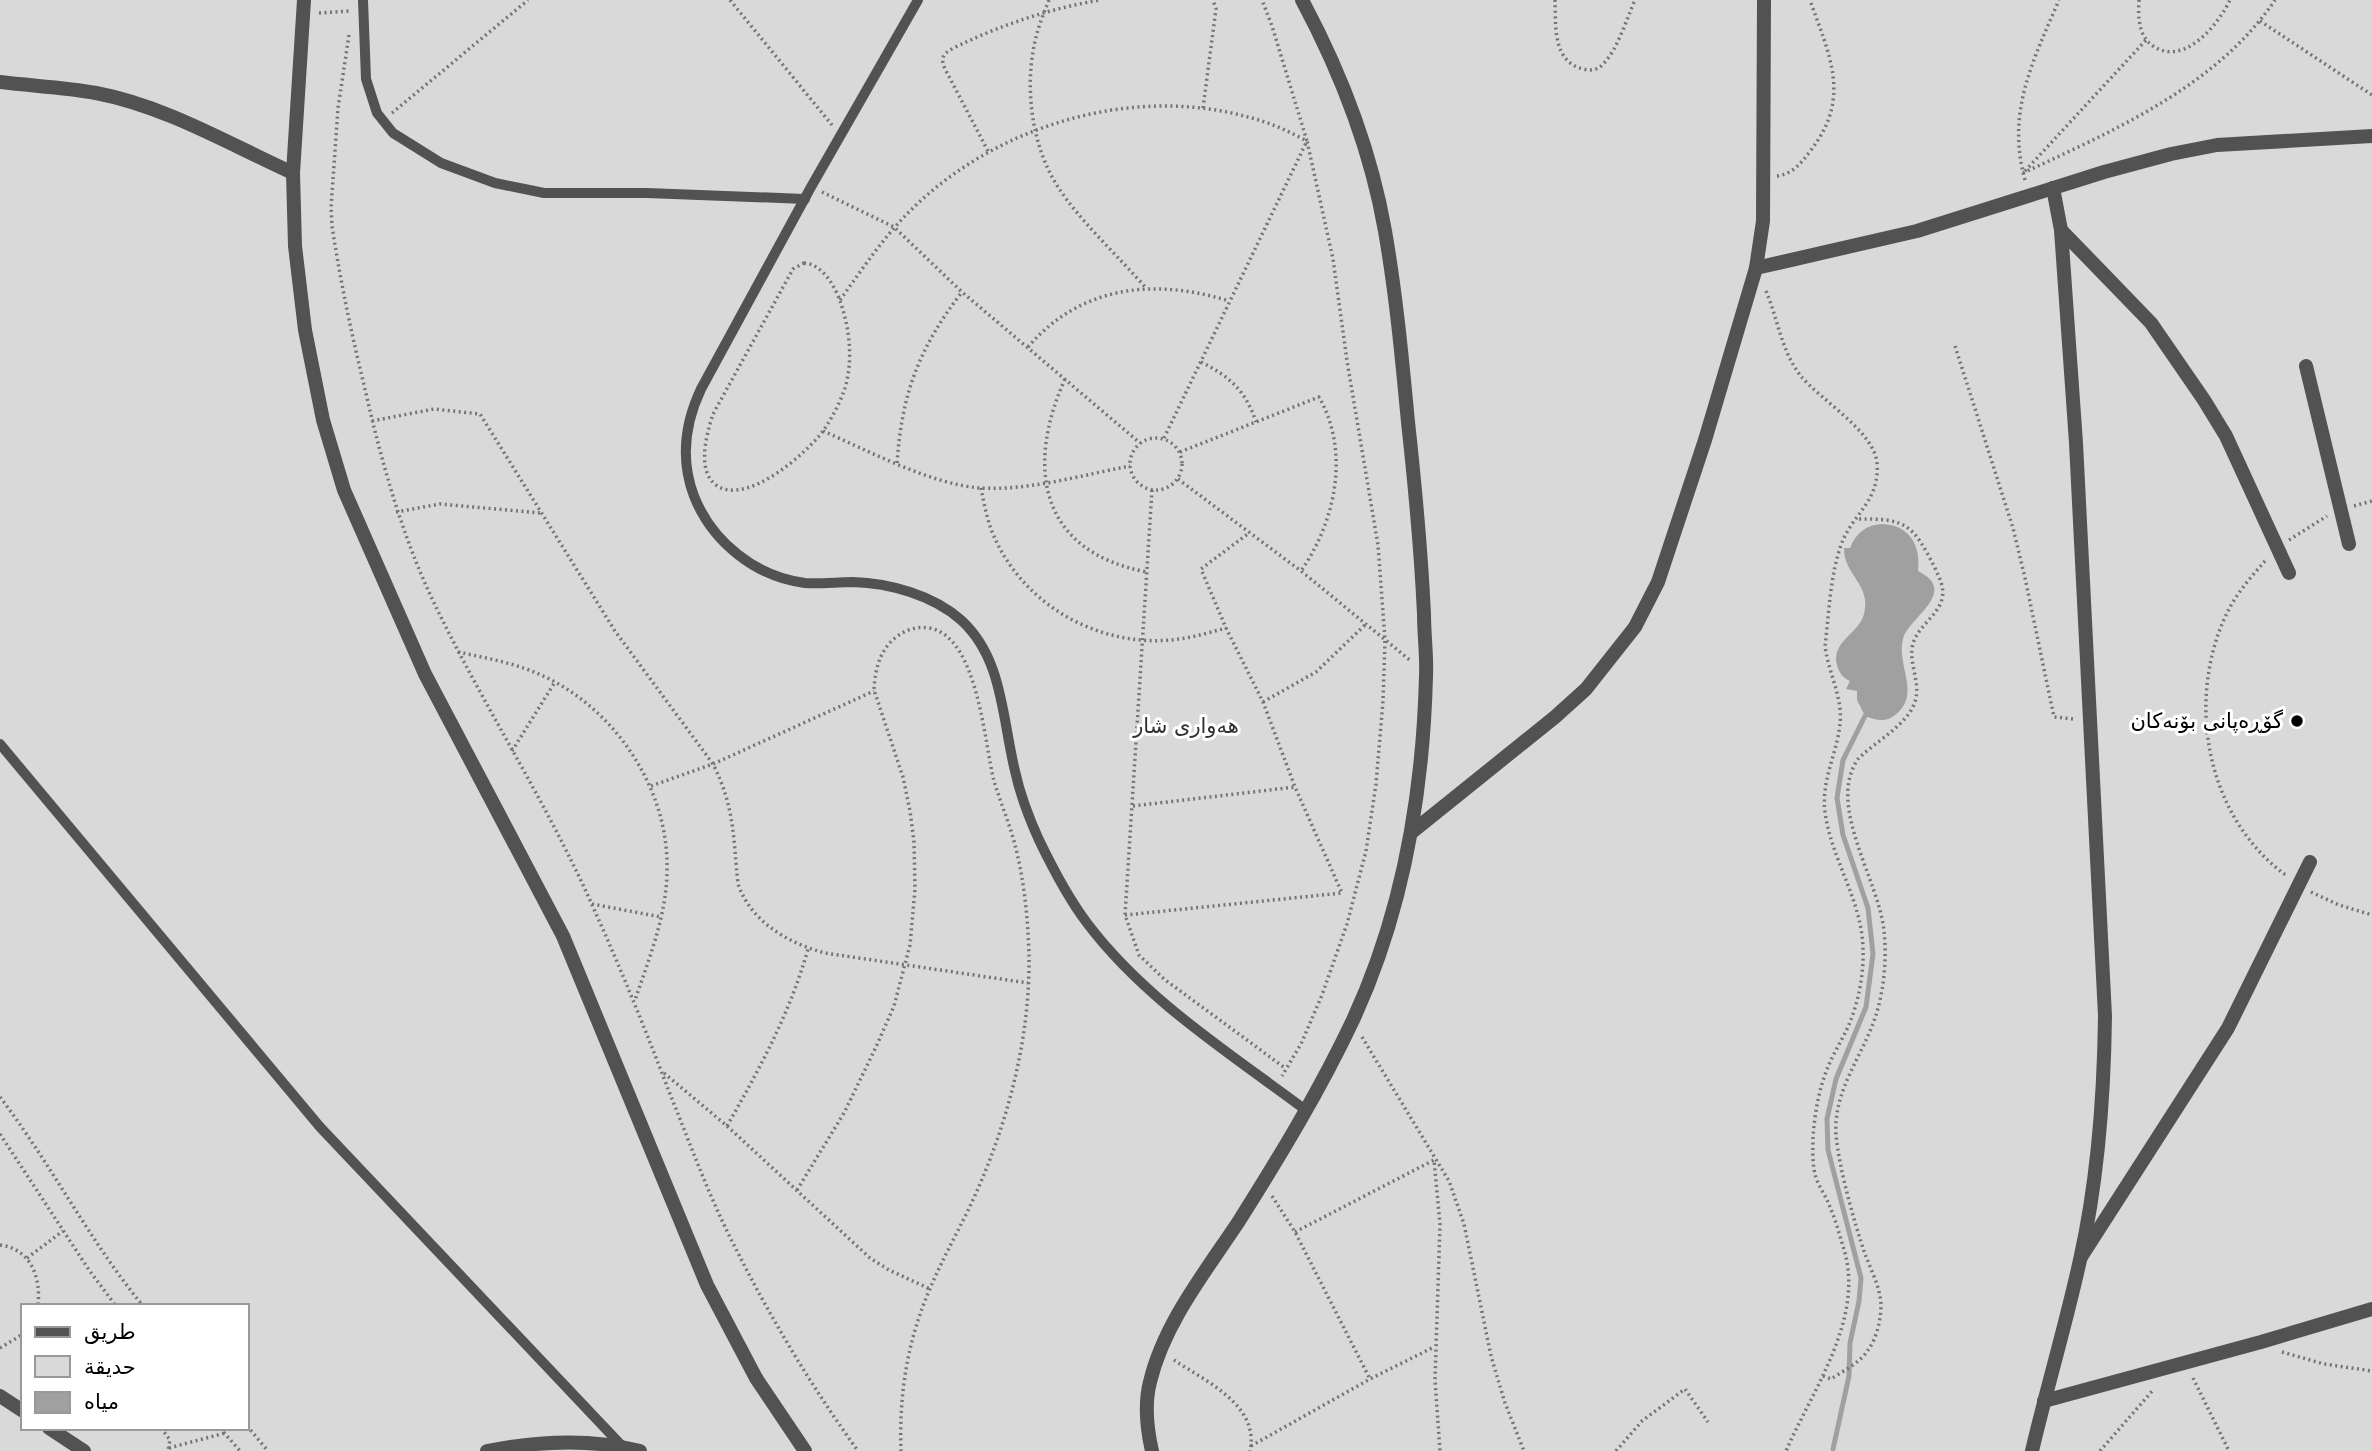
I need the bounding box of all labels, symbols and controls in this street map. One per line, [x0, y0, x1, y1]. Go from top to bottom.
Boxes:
place label: گۆڕەپانی بۆنەکان [2130, 709, 2283, 733]
marker: گۆڕەپانی بۆنەکان [2289, 713, 2305, 729]
park label: هەواری شار [1132, 714, 1239, 738]
legend [21, 1304, 248, 1430]
text: طريق [84, 1320, 136, 1344]
text: حديقة [84, 1355, 136, 1379]
text: مياه [84, 1390, 119, 1414]

